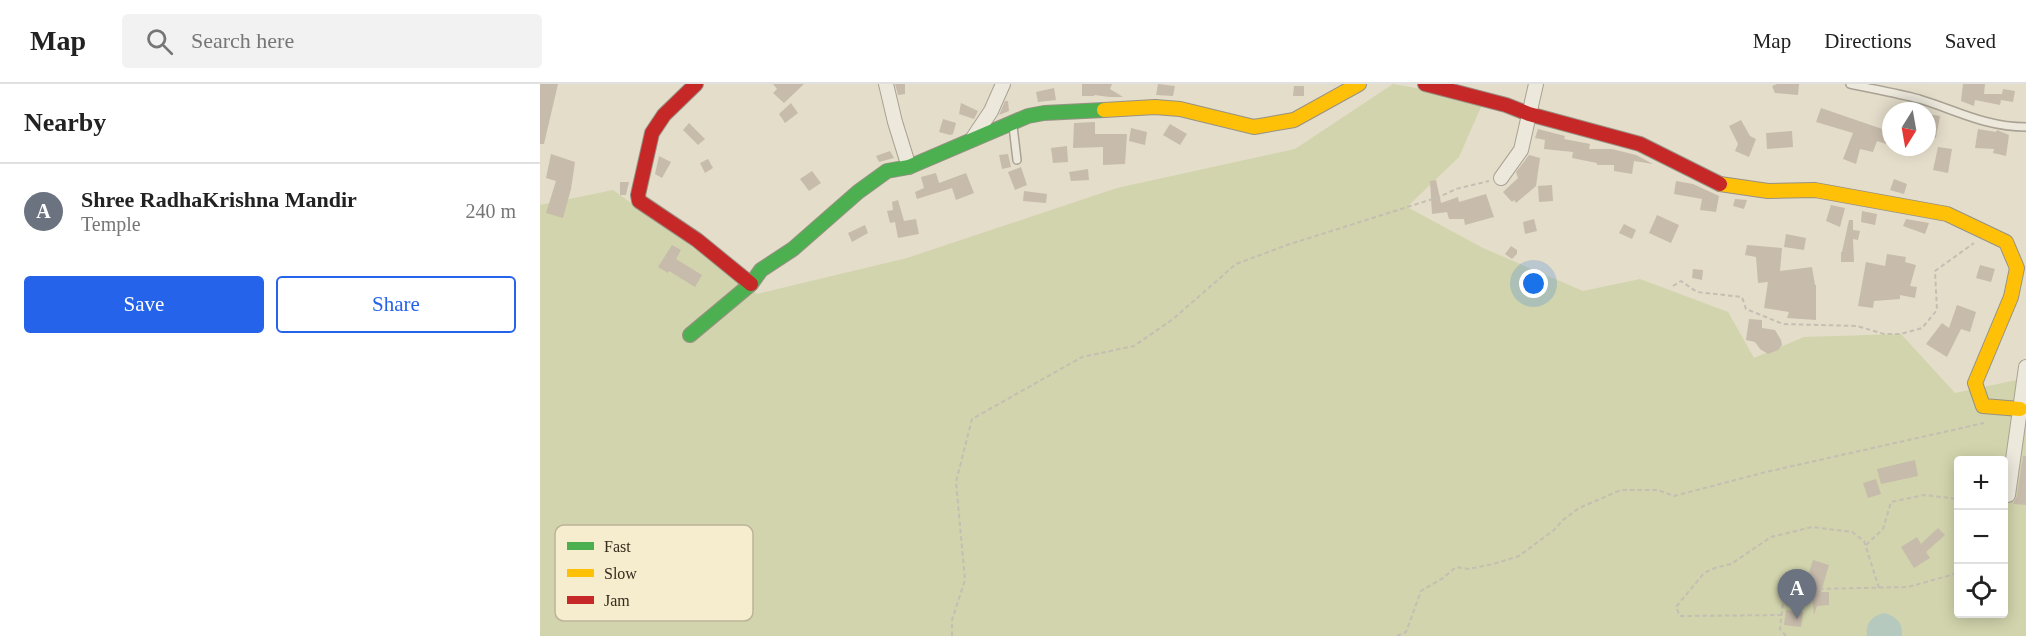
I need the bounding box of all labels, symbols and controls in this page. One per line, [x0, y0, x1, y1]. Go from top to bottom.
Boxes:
search box [122, 14, 542, 68]
text: Map [30, 25, 86, 56]
icon: search [143, 25, 176, 58]
text: Search here [191, 28, 294, 53]
text: Map [1753, 29, 1791, 53]
text: Directions [1824, 29, 1912, 53]
text: Saved [1945, 29, 1996, 53]
north arrow [1882, 102, 1936, 156]
text: Nearby [24, 108, 106, 137]
text: Shree RadhaKrishna Mandir [81, 187, 357, 212]
text: A [36, 200, 51, 222]
text: 240 m [465, 200, 516, 222]
text: Temple [81, 213, 141, 235]
your location [1519, 269, 1548, 298]
button: Save [24, 276, 264, 333]
button: Share [276, 276, 516, 333]
map controls [1954, 456, 2008, 618]
button: + [1954, 456, 2008, 510]
button: − [1954, 510, 2008, 564]
legend [555, 525, 753, 621]
text: Fast [604, 538, 631, 555]
button: locate [1954, 564, 2008, 618]
text: Slow [604, 565, 637, 582]
pin: A [1778, 570, 1816, 619]
text: Jam [604, 592, 630, 609]

